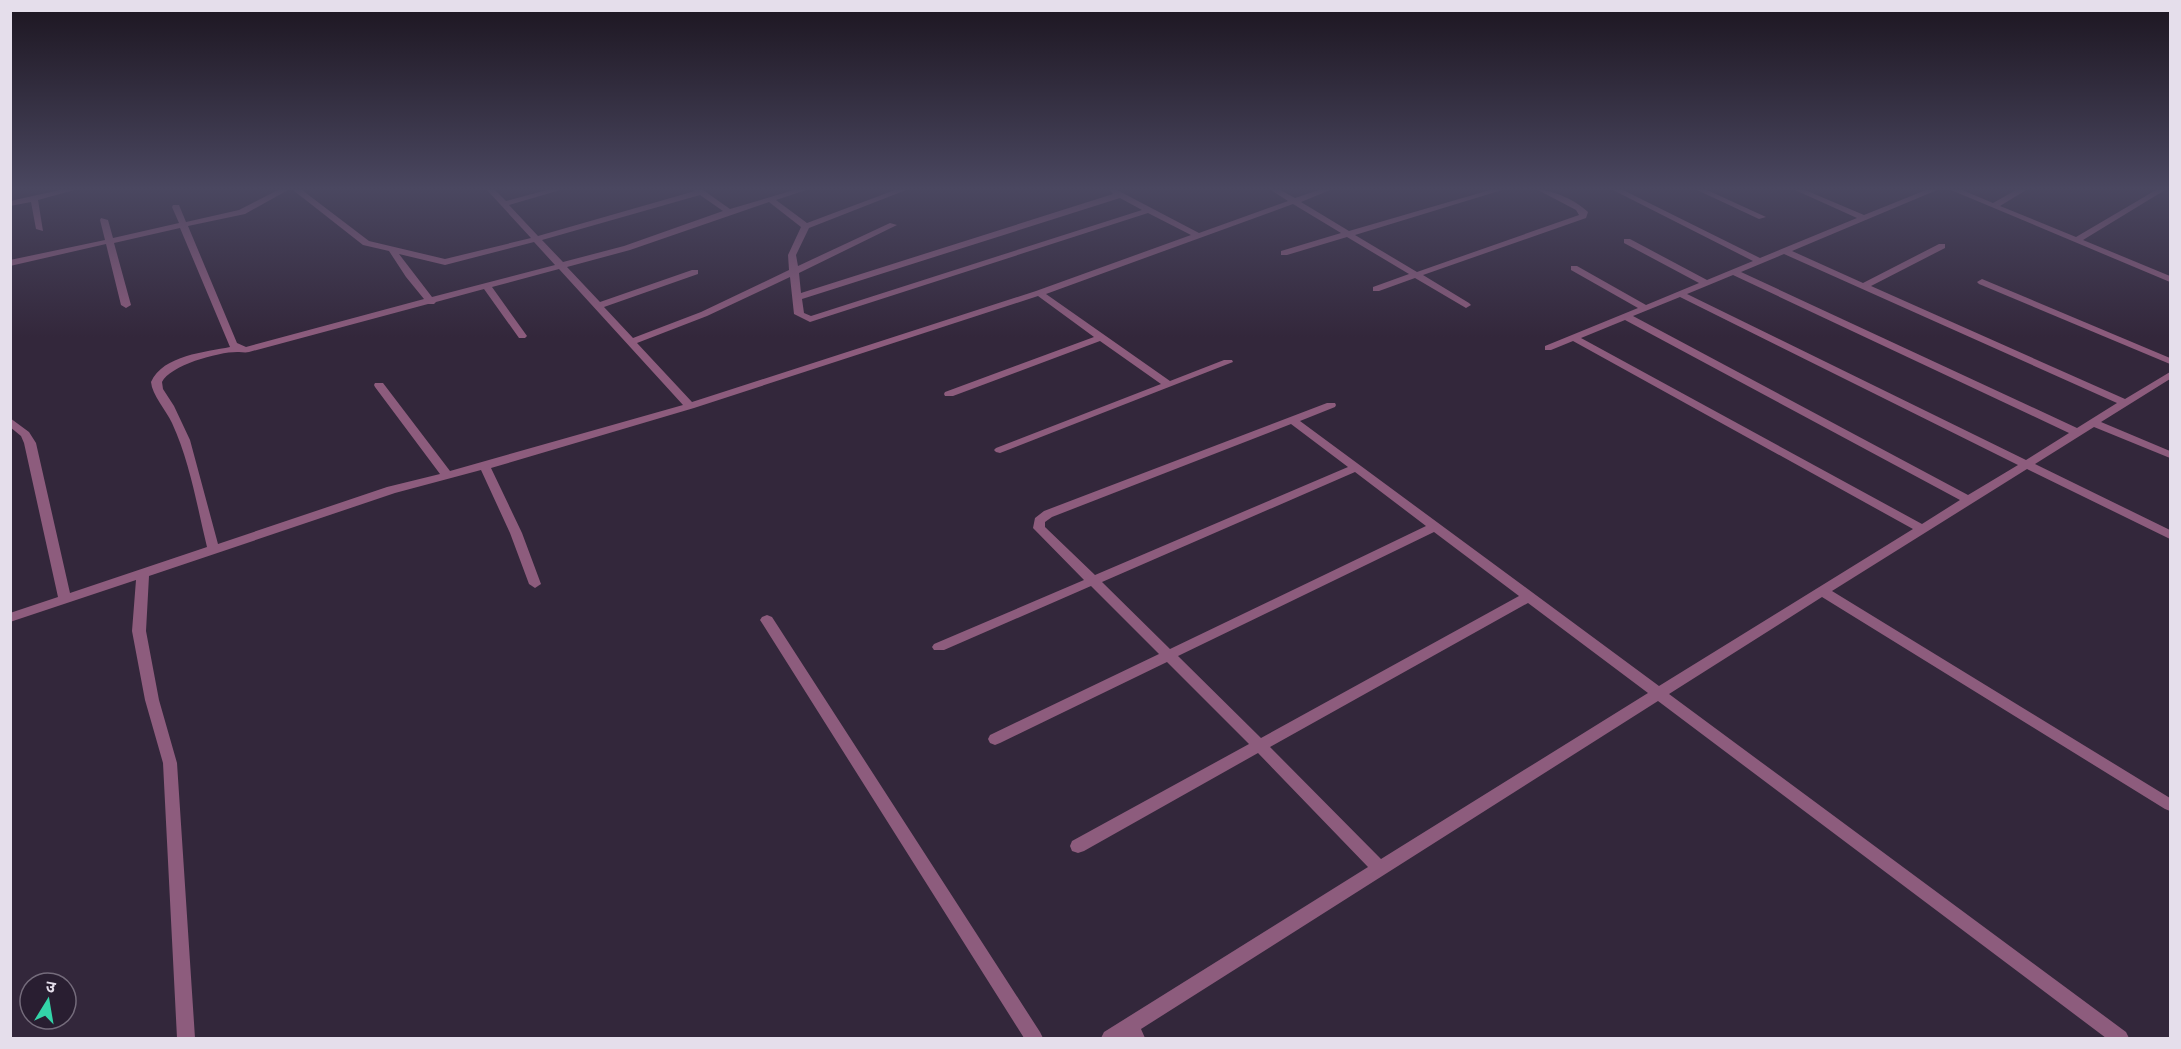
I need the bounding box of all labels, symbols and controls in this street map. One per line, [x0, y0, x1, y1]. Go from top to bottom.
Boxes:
north arrow [18, 971, 78, 1031]
text: उ [44, 975, 58, 998]

